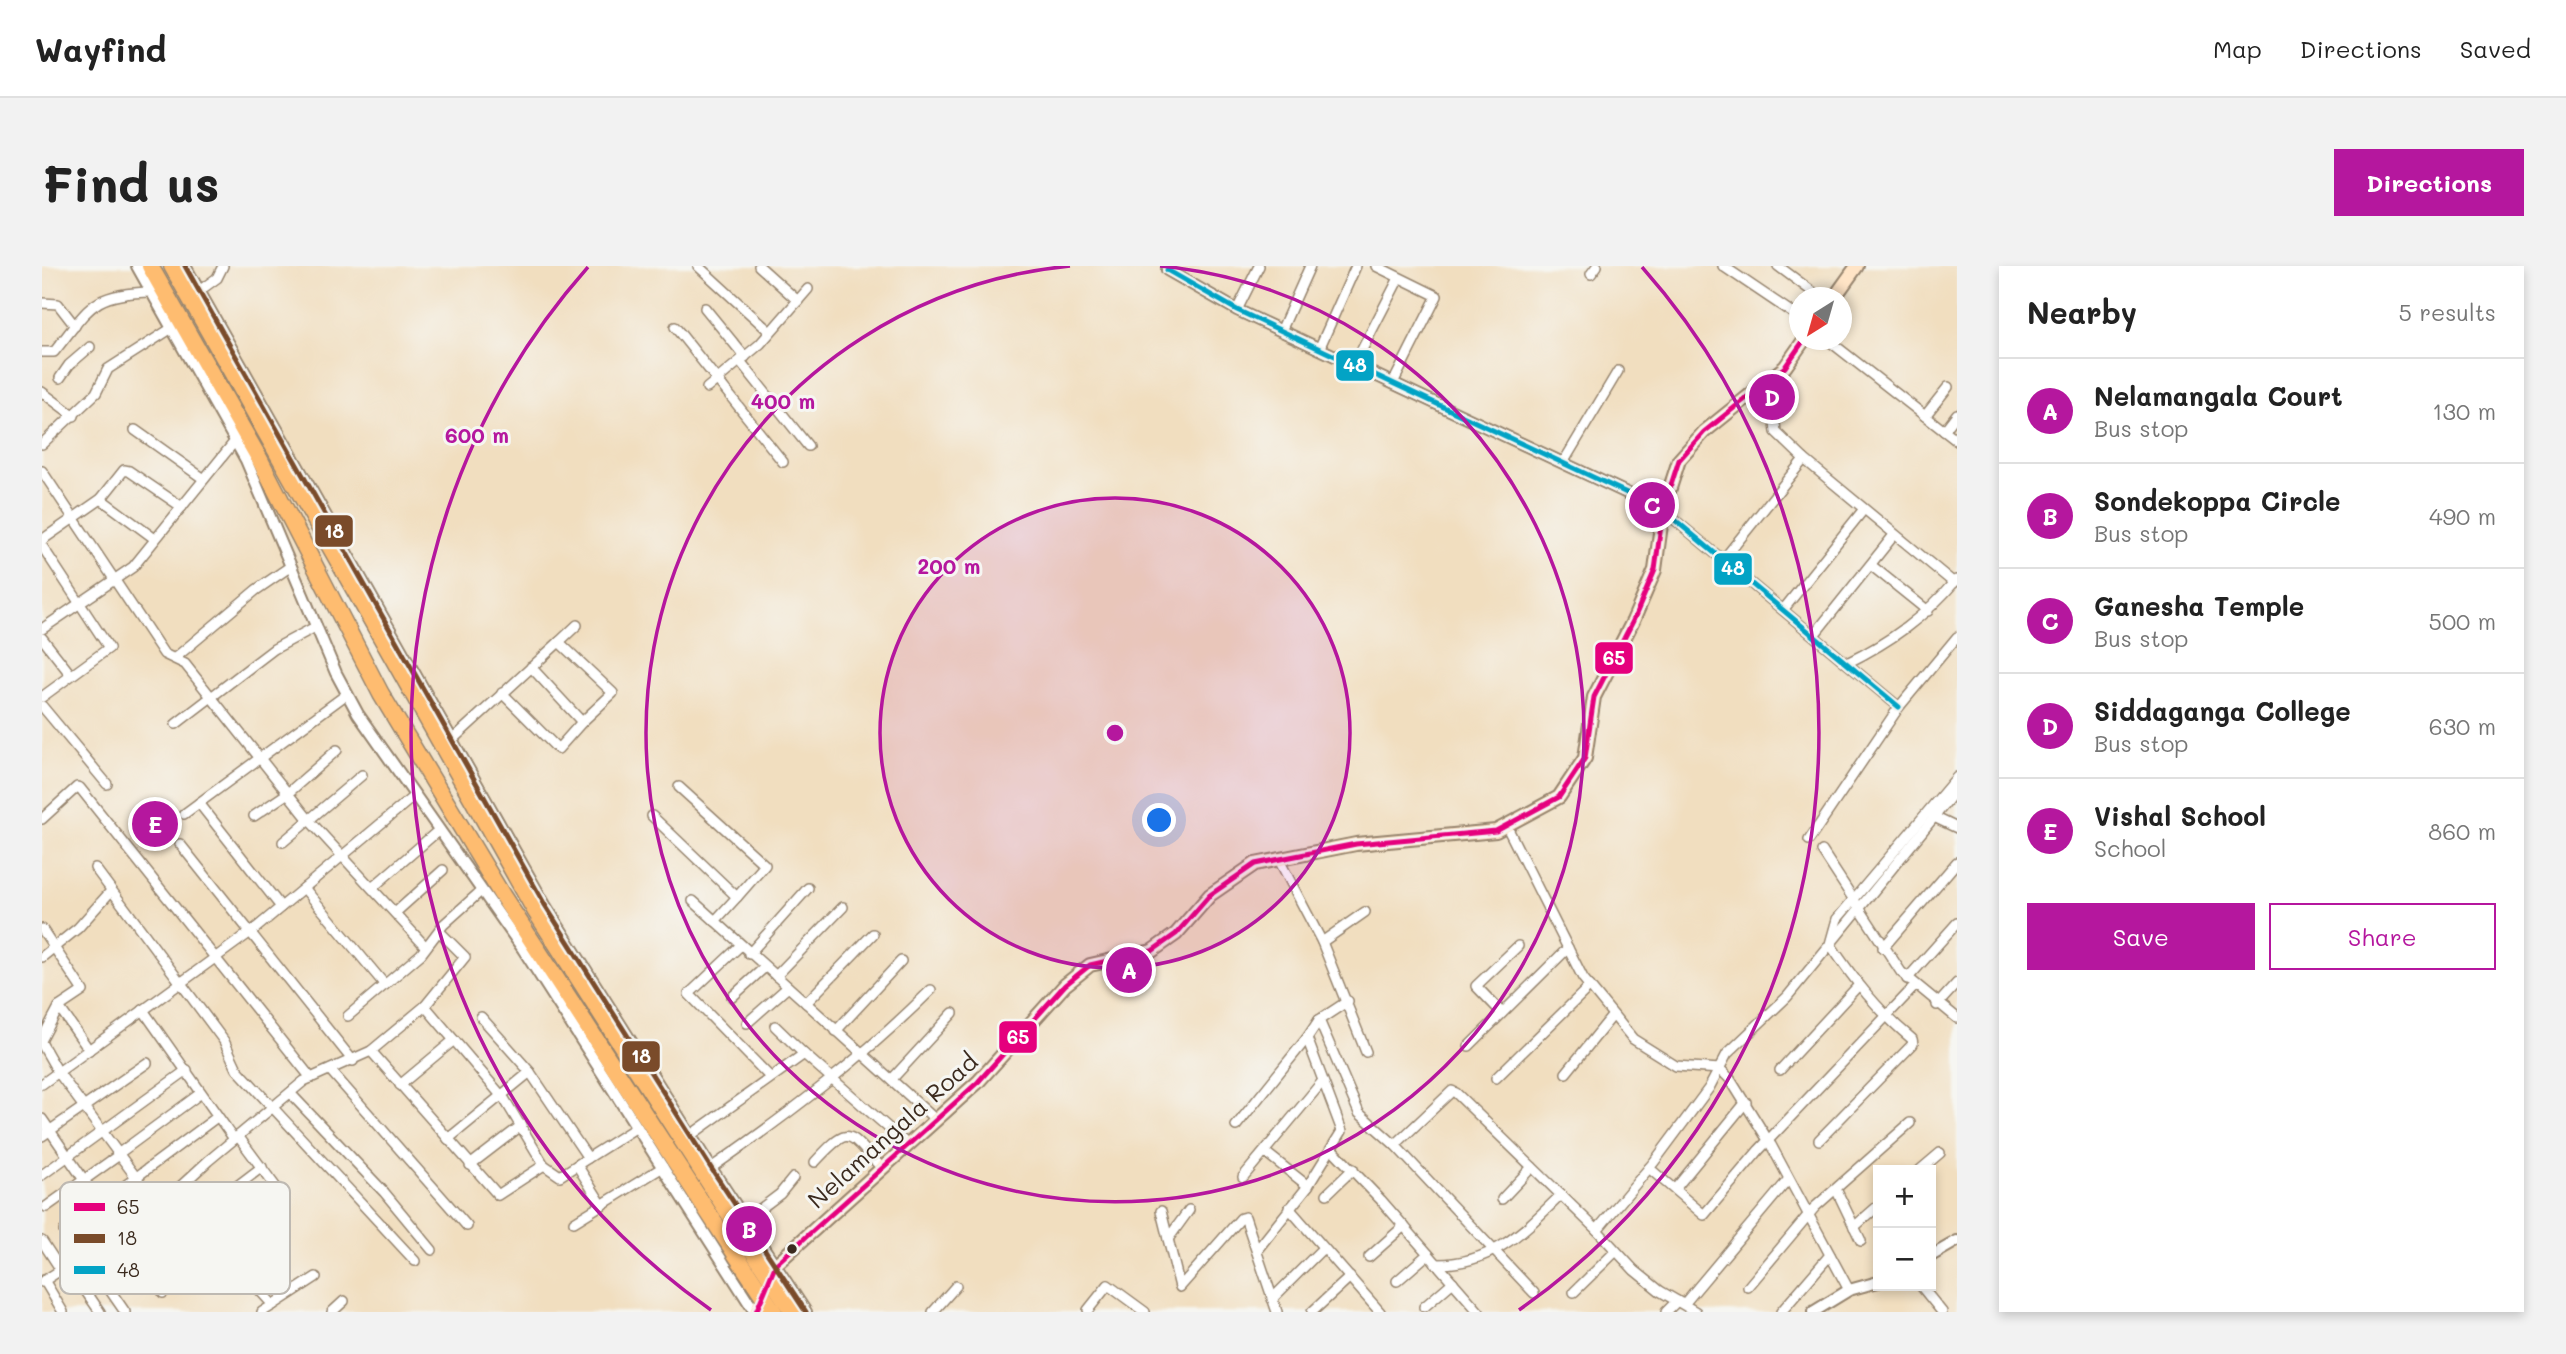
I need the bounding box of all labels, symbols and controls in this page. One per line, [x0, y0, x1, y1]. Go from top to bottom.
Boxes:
text: Wayfind [35, 27, 166, 70]
text: Map [2213, 33, 2262, 64]
text: Directions [2300, 33, 2422, 64]
text: Saved [2460, 33, 2531, 64]
button: Directions [2334, 149, 2524, 216]
text: Find us [42, 151, 220, 214]
north arrow [1789, 287, 1852, 350]
text: Nearby [2027, 292, 2137, 332]
text: 5 results [2399, 297, 2496, 327]
line badge: 48 [1335, 349, 1375, 382]
text: 48 [1343, 352, 1367, 377]
pin: D [1749, 371, 1795, 423]
text: Nelamangala Court [2094, 379, 2343, 413]
text: 400 m [751, 387, 815, 414]
text: A [2042, 396, 2058, 426]
text: 130 m [2432, 396, 2496, 426]
text: Bus stop [2094, 413, 2189, 443]
text: 600 m [445, 421, 509, 448]
pin: C [1629, 479, 1675, 531]
text: Sondekoppa Circle [2094, 484, 2341, 518]
text: B [2042, 501, 2058, 531]
text: 490 m [2429, 501, 2496, 531]
line badge: 18 [314, 514, 354, 548]
text: 18 [324, 518, 344, 543]
text: Bus stop [2094, 518, 2189, 548]
text: 200 m [918, 552, 980, 579]
line badge: 48 [1713, 552, 1753, 586]
text: 48 [1721, 555, 1745, 580]
text: Ganesha Temple [2094, 589, 2304, 623]
text: C [2041, 606, 2059, 636]
text: 500 m [2429, 606, 2496, 636]
text: Bus stop [2094, 623, 2189, 653]
line badge: 65 [1594, 641, 1634, 675]
text: 65 [1603, 645, 1625, 670]
text: Siddaganga College [2094, 694, 2351, 728]
text: D [2042, 711, 2058, 741]
text: 630 m [2429, 711, 2496, 741]
centre of rings [1103, 721, 1127, 745]
text: Bus stop [2094, 728, 2189, 758]
pin: E [132, 798, 178, 850]
text: Vishal School [2094, 799, 2266, 833]
your location [1142, 803, 1176, 837]
text: E [2043, 816, 2057, 846]
text: 860 m [2428, 816, 2496, 846]
text: School [2094, 833, 2167, 863]
button: Save [2027, 903, 2255, 970]
button: Share [2269, 903, 2496, 970]
pin: A [1106, 944, 1152, 996]
line badge: 65 [998, 1020, 1038, 1054]
text: 65 [1007, 1024, 1029, 1049]
line badge: 18 [621, 1040, 661, 1073]
text: 18 [631, 1043, 651, 1068]
street label: Nelamangala Road [801, 1045, 983, 1215]
map controls [1873, 1165, 1936, 1291]
button: + [1873, 1165, 1936, 1228]
legend [60, 1182, 290, 1294]
text: 65 [117, 1194, 140, 1219]
pin: B [726, 1203, 772, 1255]
text: 18 [117, 1225, 137, 1250]
button: − [1873, 1228, 1936, 1291]
unlabelled marker [785, 1242, 799, 1256]
text: 48 [117, 1257, 140, 1282]

